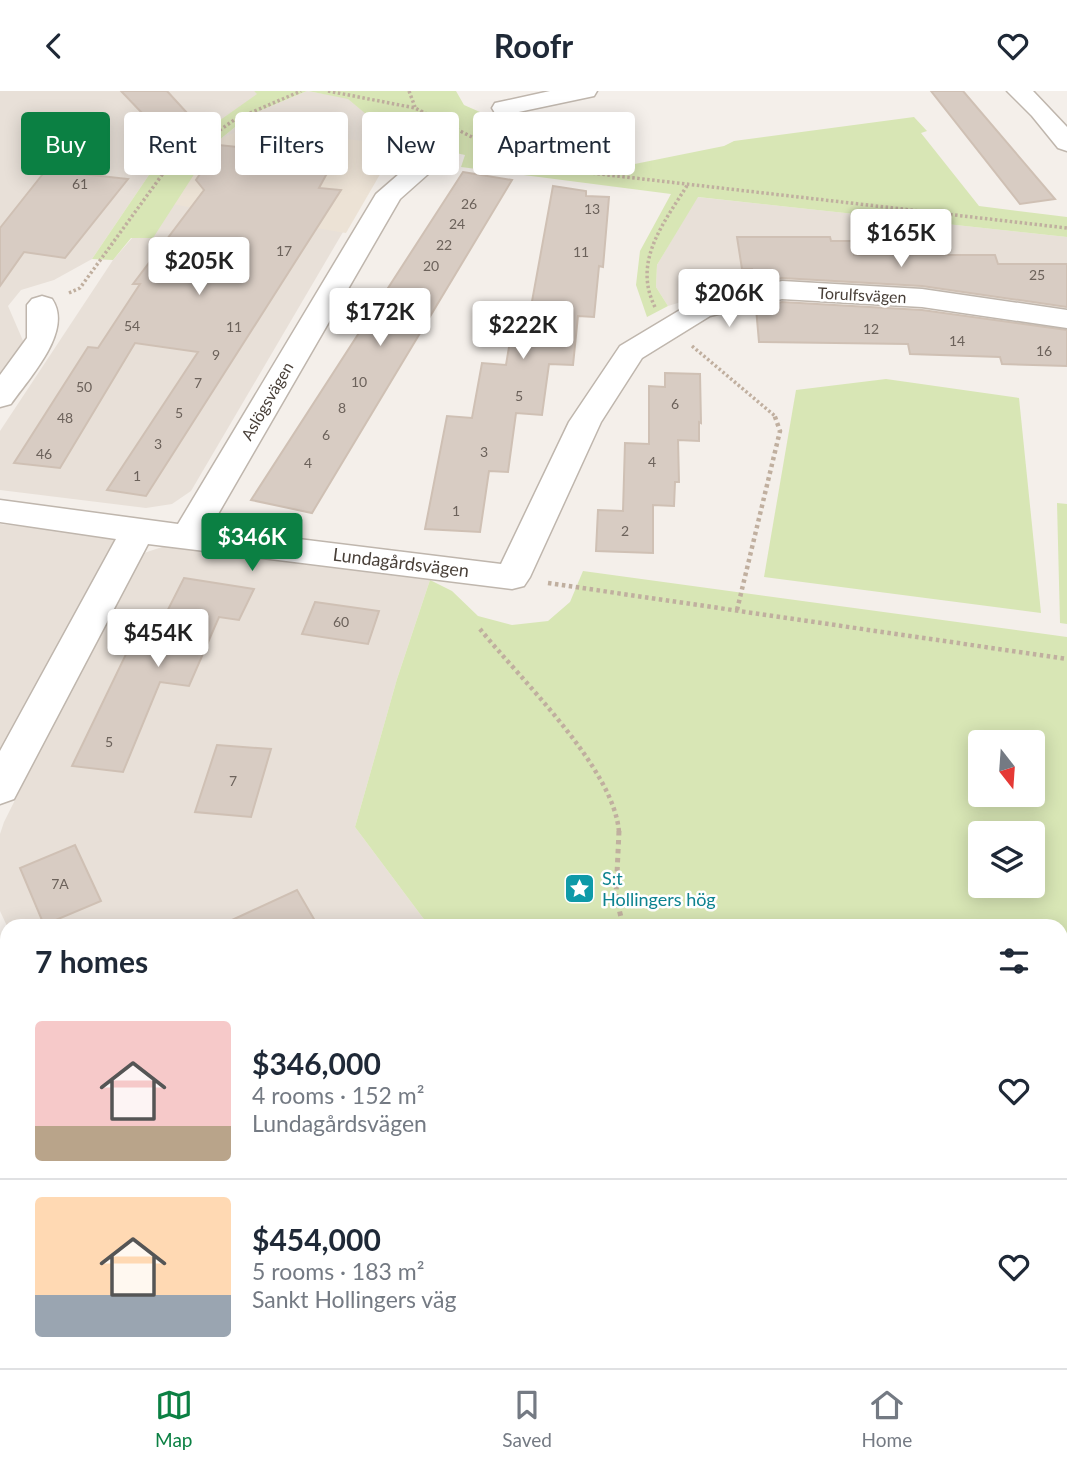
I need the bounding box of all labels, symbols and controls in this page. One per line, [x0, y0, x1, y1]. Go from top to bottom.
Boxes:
text: Roofr [494, 26, 573, 65]
icon: back [35, 27, 73, 65]
icon: heart [994, 27, 1032, 65]
chip: Buy [21, 112, 110, 175]
chip: Rent [124, 112, 221, 175]
chip: Filters [235, 112, 348, 175]
chip: New [362, 112, 459, 175]
chip: Apartment [473, 112, 635, 175]
house number: 61 [72, 175, 88, 192]
house number: 26 [461, 195, 477, 212]
house number: 13 [584, 200, 600, 217]
pin: $165K [852, 209, 950, 269]
house number: 24 [449, 215, 465, 232]
text: $165K [866, 218, 936, 246]
house number: 22 [436, 236, 452, 253]
pin: $205K [150, 237, 248, 297]
house number: 17 [276, 242, 292, 259]
house number: 11 [573, 243, 589, 260]
text: $205K [164, 246, 234, 274]
house number: 20 [423, 257, 439, 274]
house number: 25 [1029, 266, 1045, 283]
pin: $206K [680, 269, 778, 329]
text: $206K [694, 278, 764, 306]
street label: Torulfsvägen [817, 283, 907, 306]
pin: $172K [331, 289, 429, 348]
text: $172K [345, 297, 415, 325]
pin: $222K [474, 301, 572, 361]
text: $222K [488, 310, 558, 338]
house number: 54 [124, 317, 140, 334]
house number: 11 [226, 318, 242, 335]
house number: 12 [863, 320, 879, 337]
house number: 14 [949, 332, 965, 349]
house number: 16 [1036, 342, 1052, 359]
house number: 9 [212, 346, 220, 363]
street label: Aslögsvägen [237, 358, 297, 443]
house number: 10 [351, 373, 367, 390]
house number: 7 [194, 374, 202, 391]
house number: 50 [76, 378, 92, 395]
house number: 5 [515, 387, 523, 404]
house number: 6 [671, 395, 679, 412]
house number: 8 [338, 399, 346, 416]
house number: 5 [175, 404, 183, 421]
house number: 48 [57, 409, 73, 426]
house number: 6 [322, 426, 330, 443]
house number: 3 [154, 435, 162, 452]
house number: 3 [480, 443, 488, 460]
house number: 46 [36, 445, 52, 462]
house number: 4 [648, 453, 656, 470]
house number: 4 [304, 454, 312, 471]
house number: 1 [133, 467, 141, 484]
house number: 1 [452, 502, 460, 519]
pin: $346K [203, 513, 301, 573]
text: $346K [217, 522, 287, 550]
house number: 2 [621, 522, 629, 539]
street label: Lundagårdsvägen [332, 543, 470, 581]
pin: $454K [109, 609, 207, 669]
house number: 60 [333, 613, 349, 630]
text: $454K [123, 618, 193, 646]
north arrow [968, 730, 1045, 807]
map controls [968, 730, 1045, 898]
house number: 5 [105, 733, 113, 750]
house number: 7 [229, 772, 237, 789]
button: layers [968, 821, 1045, 898]
place label: S:t Hollingers hög [602, 867, 716, 910]
place icon: S:t Hollingers hög [562, 872, 596, 906]
house number: 7A [51, 875, 69, 892]
icon: filters [995, 942, 1033, 980]
text: 7 homes [35, 943, 148, 979]
text: $346,000 [252, 1045, 381, 1081]
icon: home [91, 1049, 175, 1133]
icon: heart [995, 1072, 1033, 1110]
text: 4 rooms · 152 m² [252, 1081, 424, 1109]
text: Lundagårdsvägen [252, 1109, 427, 1137]
text: $454,000 [252, 1221, 381, 1257]
icon: home [91, 1225, 175, 1309]
icon: heart [995, 1248, 1033, 1286]
text: 5 rooms · 183 m² [252, 1257, 424, 1285]
text: Sankt Hollingers väg [252, 1285, 456, 1313]
tab: Map [155, 1386, 193, 1451]
tab: Saved [502, 1386, 552, 1451]
tab: Home [862, 1386, 912, 1451]

